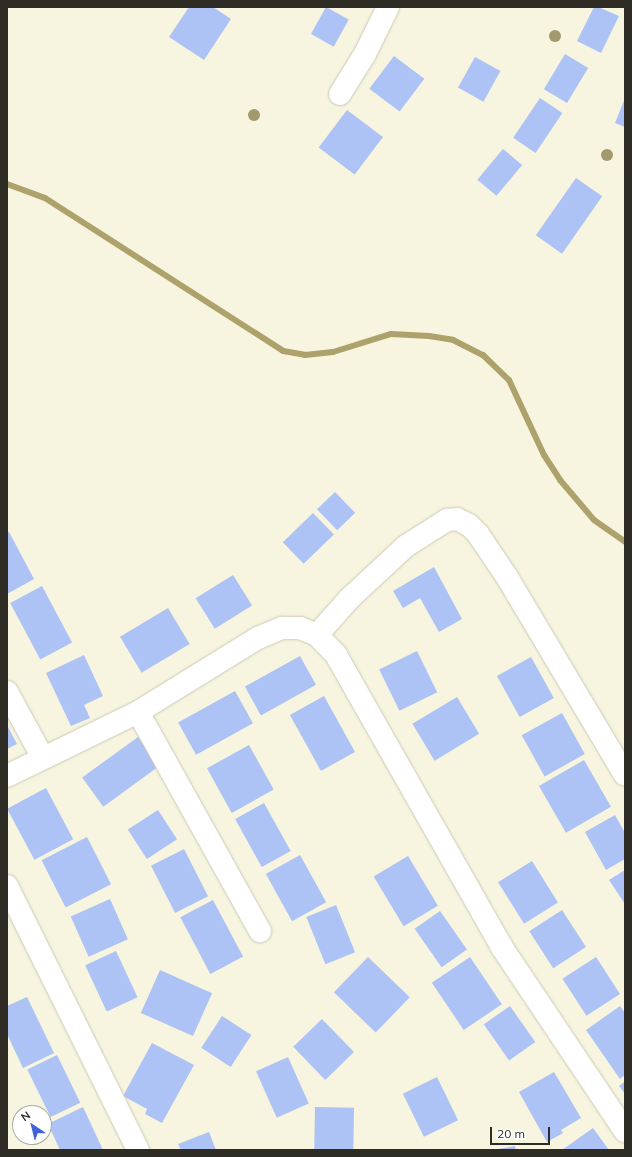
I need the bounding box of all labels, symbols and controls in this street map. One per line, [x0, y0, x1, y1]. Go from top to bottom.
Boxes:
north arrow [12, 1105, 52, 1145]
text: N [18, 1108, 33, 1124]
scale bar [492, 1119, 552, 1145]
text: 20 m [497, 1126, 525, 1141]

